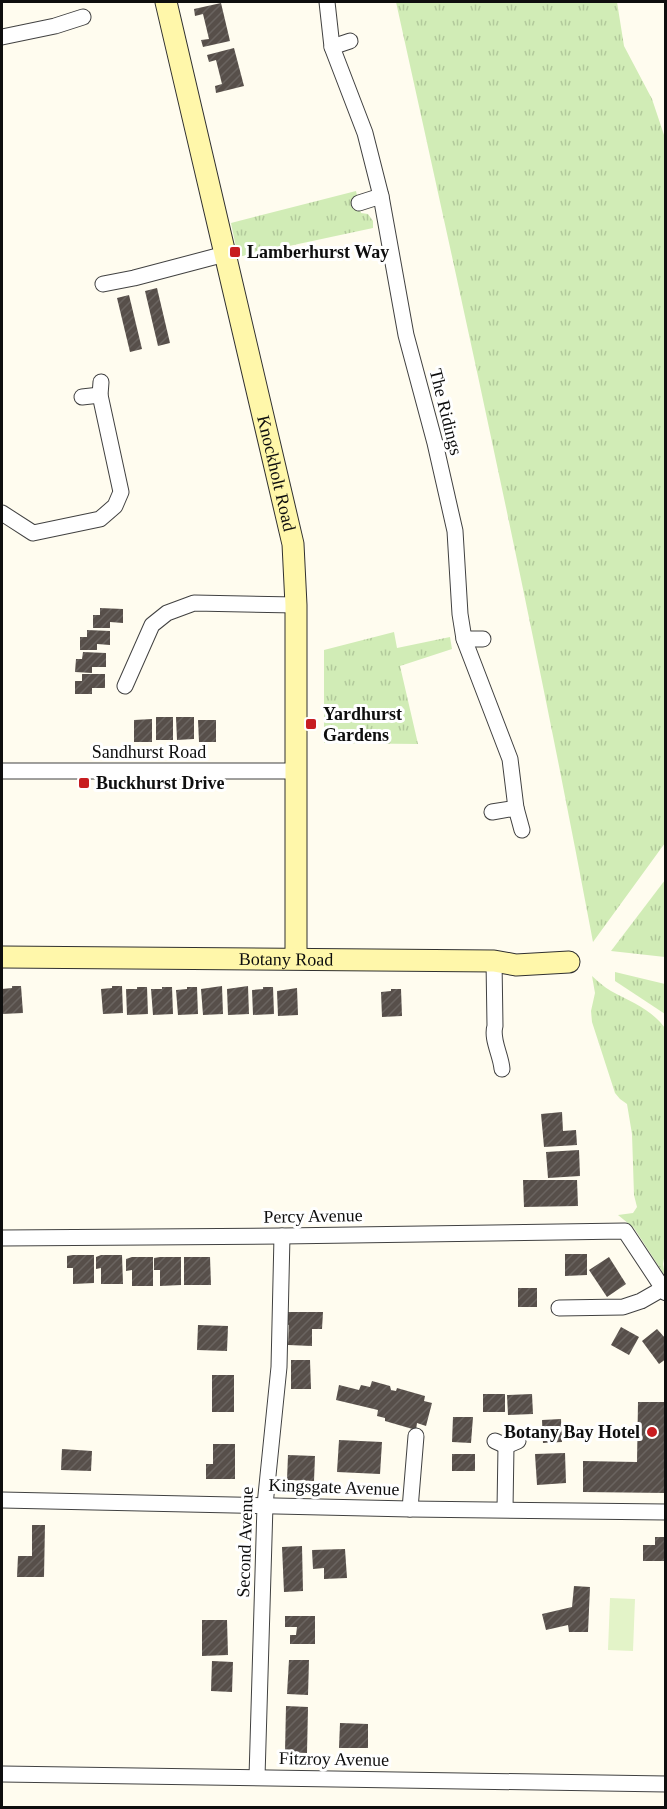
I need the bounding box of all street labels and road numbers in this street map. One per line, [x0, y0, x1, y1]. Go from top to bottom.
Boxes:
street label: The Ridings [426, 367, 466, 457]
street label: Knockholt Road [253, 413, 300, 533]
street label: Sandhurst Road [92, 742, 206, 762]
street label: Botany Road [239, 949, 333, 970]
street label: Percy Avenue [263, 1205, 363, 1227]
street label: Kingsgate Avenue [268, 1475, 400, 1499]
street label: Second Avenue [233, 1486, 257, 1598]
street label: Fitzroy Avenue [279, 1748, 389, 1770]

